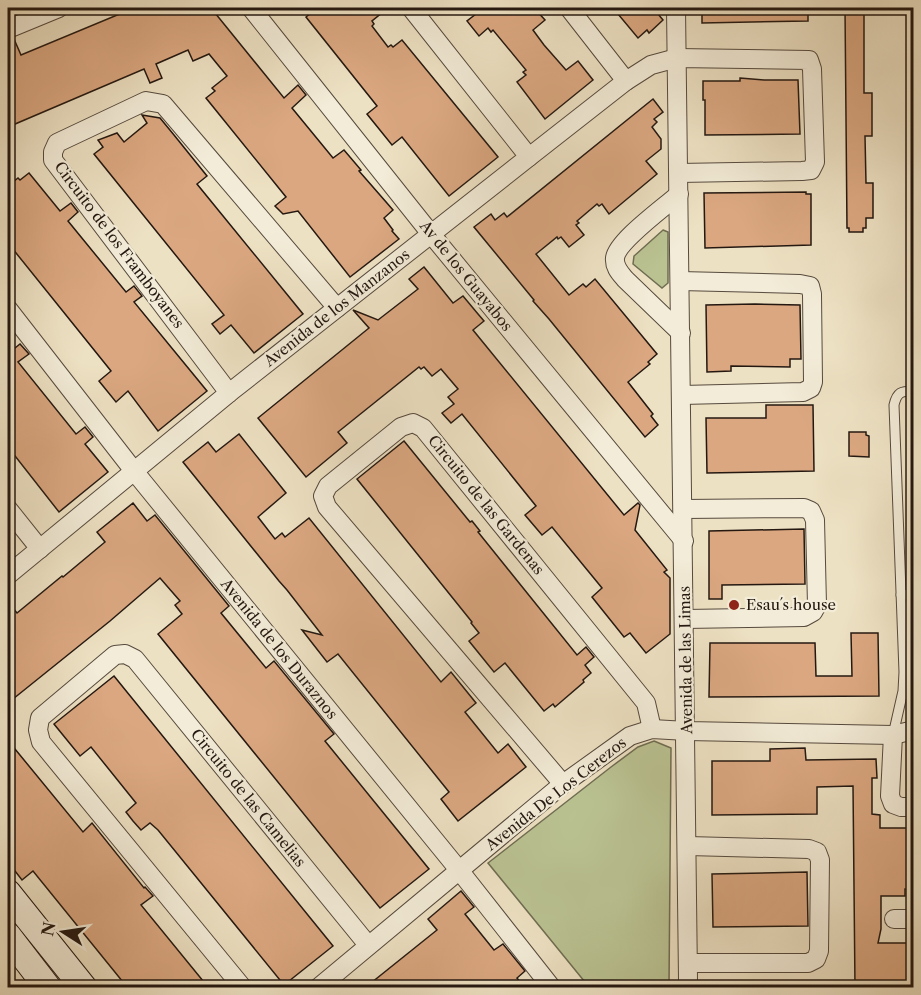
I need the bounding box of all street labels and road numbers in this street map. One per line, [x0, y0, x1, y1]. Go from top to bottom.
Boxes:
street label: Circuito de los Framboyanes [50, 158, 188, 332]
street label: Av de los Guayabos [415, 216, 517, 335]
street label: Avenida de los Manzanos [259, 245, 413, 371]
street label: Circuito de las Gardenas [424, 431, 549, 578]
street label: Avenida de los Duraznos [216, 574, 342, 723]
street label: Avenida de las Limas [675, 586, 696, 735]
street label: Circuito de las Camelias [187, 725, 310, 871]
street label: Avenida De Los Cerezos [481, 733, 630, 855]

